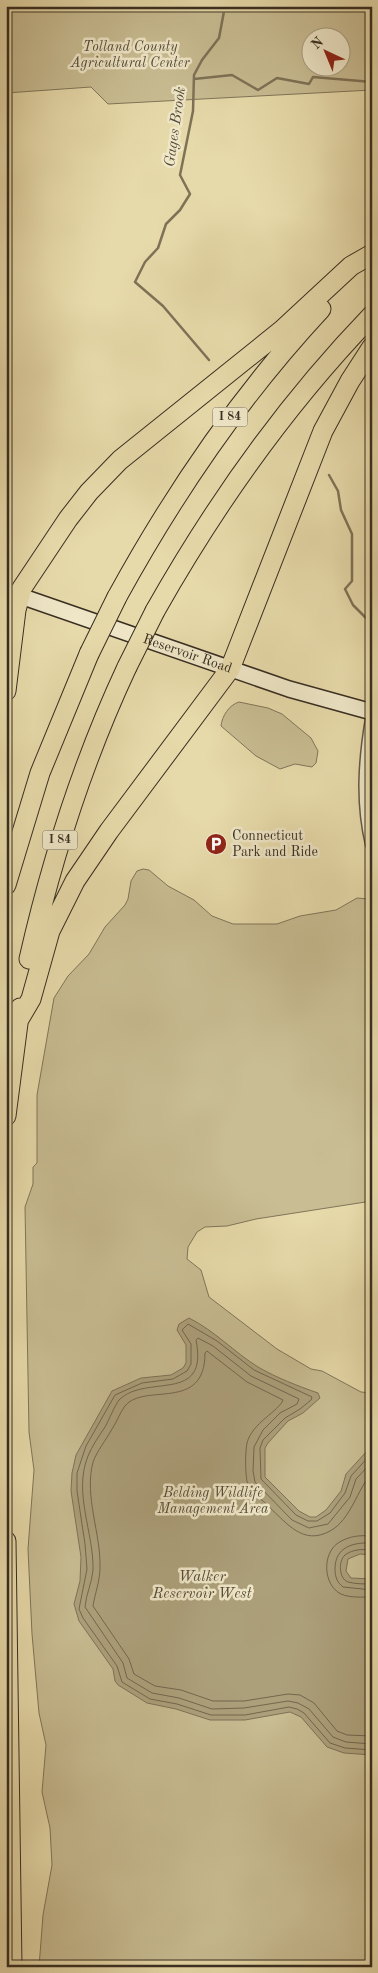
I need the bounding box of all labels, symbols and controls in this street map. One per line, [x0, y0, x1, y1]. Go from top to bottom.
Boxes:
north arrow [300, 28, 350, 78]
text: N [309, 34, 327, 52]
park label: Tolland County Agricultural Center [70, 40, 190, 71]
water label: Gages Brook [163, 86, 189, 168]
road number: I 84 [212, 408, 248, 427]
street label: Reservoir Road [141, 632, 234, 676]
place label: Connecticut Park and Ride [232, 829, 318, 859]
road number: I 84 [42, 830, 78, 850]
parking icon: Connecticut Park and Ride [204, 832, 228, 856]
park label: Belding Wildlife Management Area [157, 1486, 269, 1517]
water label: Walker Reservoir West [152, 1570, 252, 1602]

